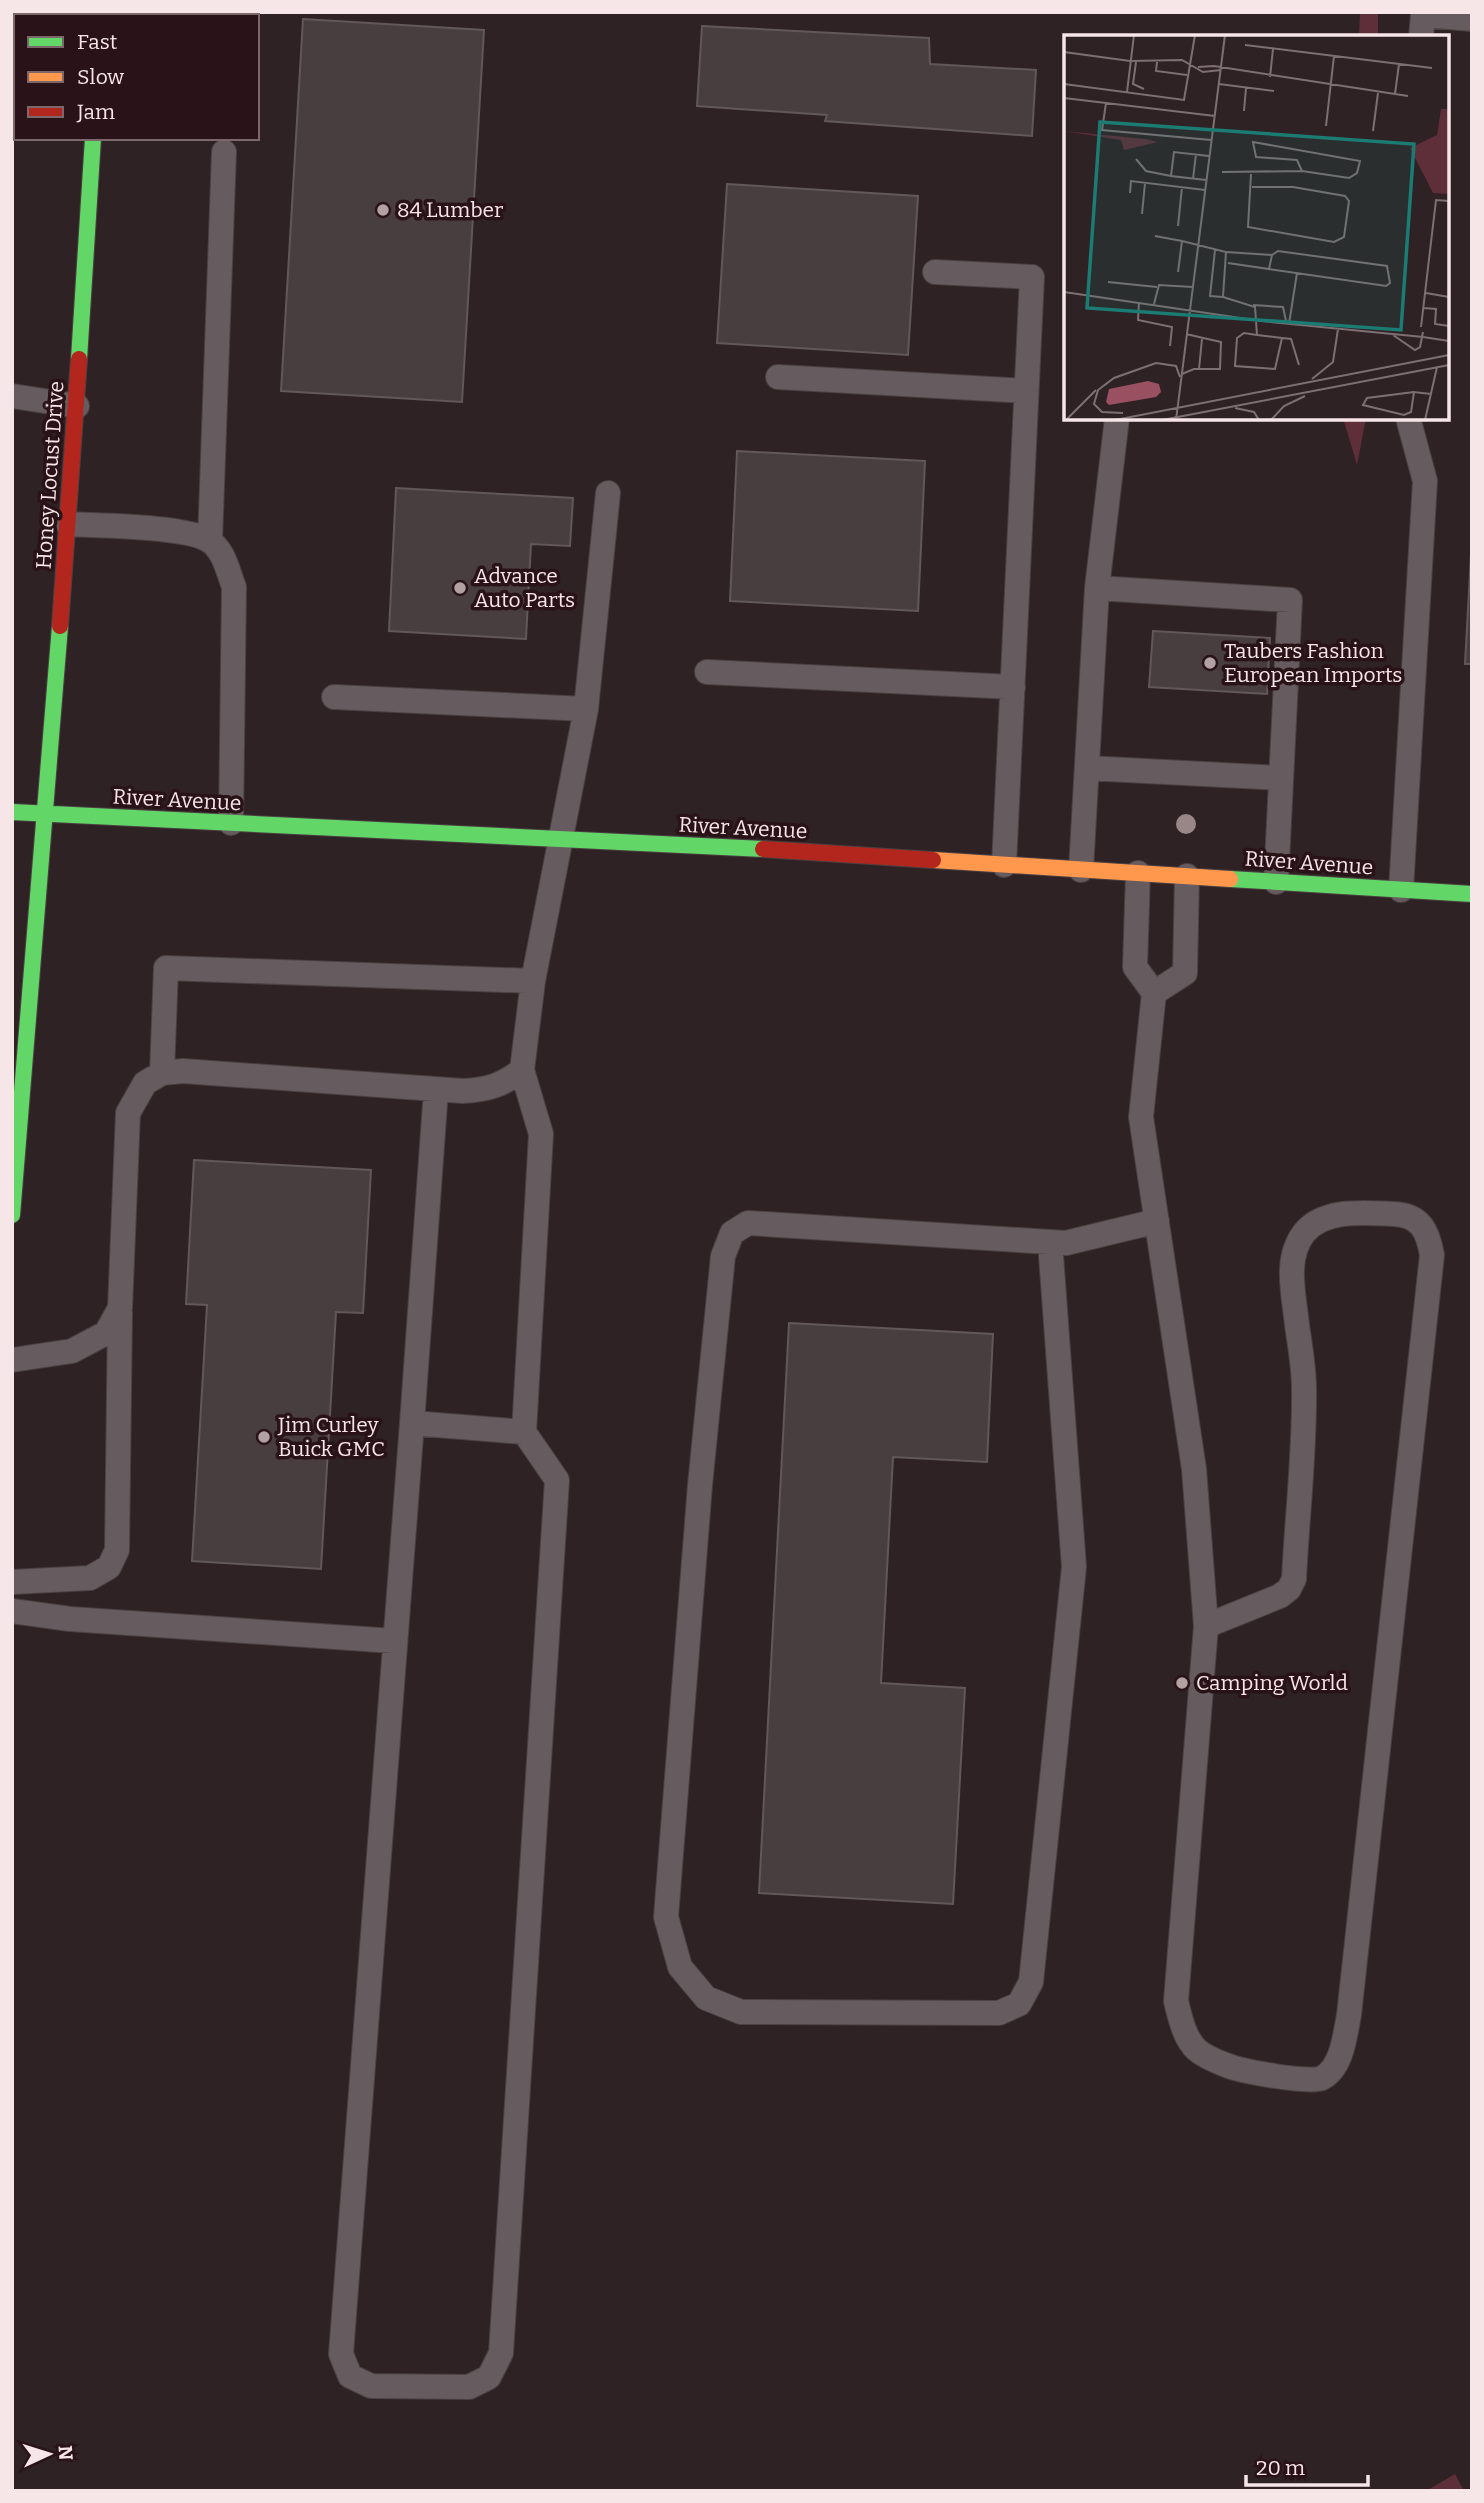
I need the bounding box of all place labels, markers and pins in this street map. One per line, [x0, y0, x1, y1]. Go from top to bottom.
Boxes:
place label: 84 Lumber [397, 197, 503, 223]
marker: 84 Lumber [375, 202, 391, 218]
place label: Advance Auto Parts [474, 563, 575, 613]
marker: Advance Auto Parts [452, 580, 468, 596]
place label: Taubers Fashion European Imports [1224, 638, 1402, 688]
marker: Taubers Fashion European Imports [1202, 655, 1218, 671]
place label: Jim Curley Buick GMC [277, 1412, 385, 1462]
marker: Jim Curley Buick GMC [256, 1429, 272, 1445]
place label: Camping World [1196, 1670, 1348, 1696]
marker: Camping World [1174, 1675, 1190, 1691]

